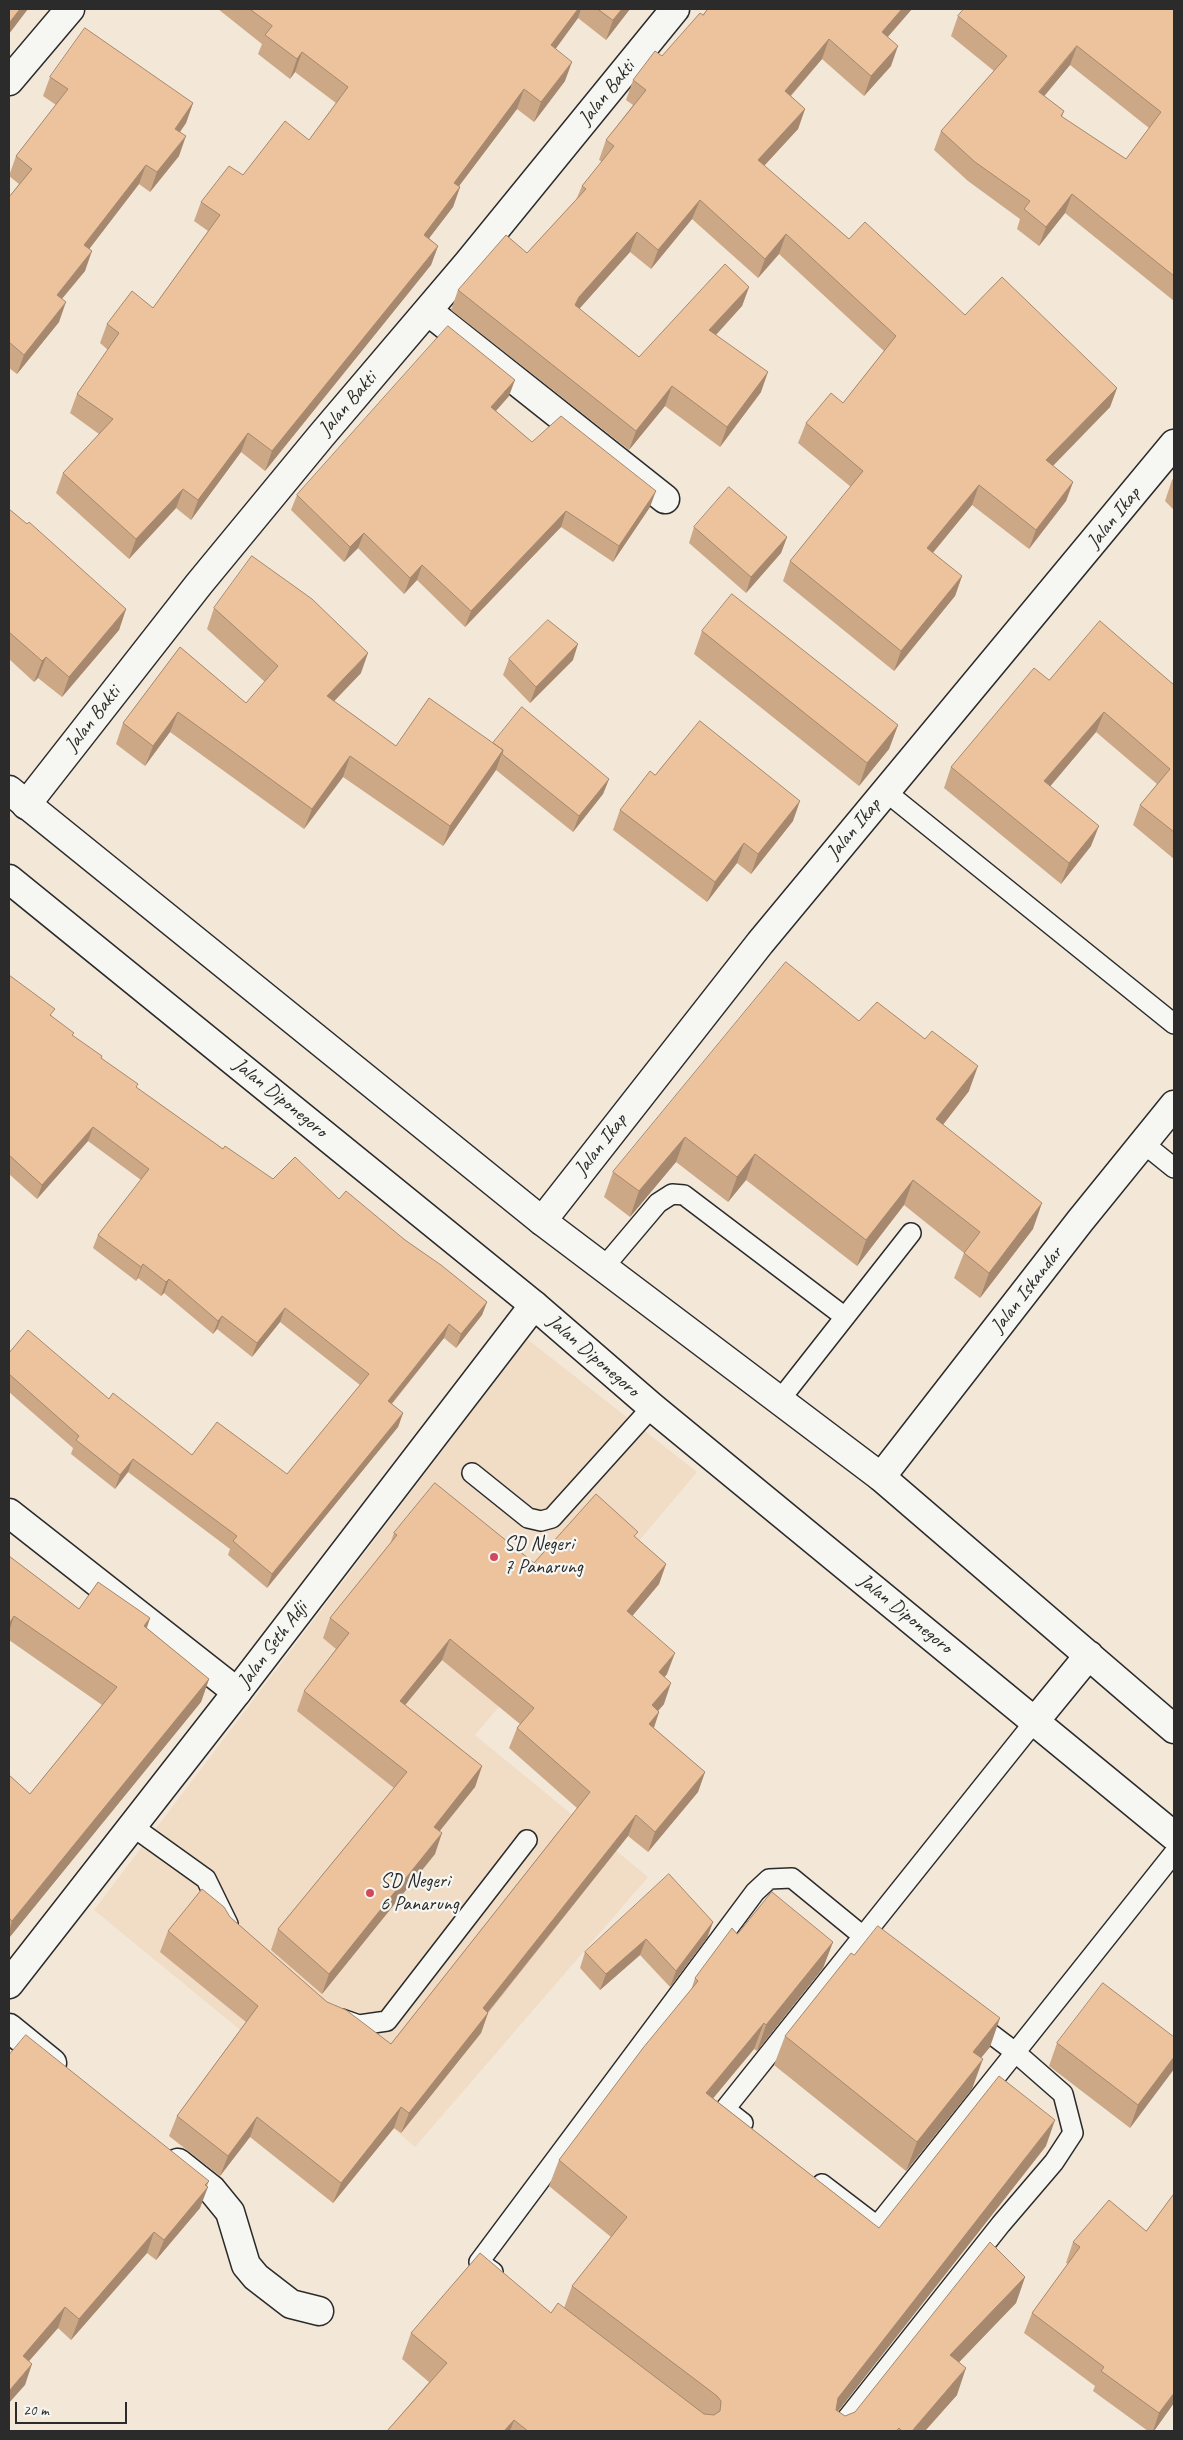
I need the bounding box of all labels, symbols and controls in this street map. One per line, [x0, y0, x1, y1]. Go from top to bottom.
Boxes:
street label: Jalan Bakti [574, 56, 640, 130]
street label: Jalan Bakti [314, 367, 382, 441]
street label: Jalan Ikap [1082, 483, 1146, 553]
street label: Jalan Bakti [60, 681, 126, 757]
street label: Jalan Ikap [822, 794, 886, 864]
street label: Jalan Diponegoro [228, 1053, 332, 1143]
street label: Jalan Ikap [569, 1109, 633, 1181]
street label: Jalan Iskandar [986, 1242, 1068, 1338]
street label: Jalan Diponegoro [542, 1310, 644, 1402]
place label: SD Negeri 7 Panarung [504, 1533, 583, 1580]
marker: SD Negeri 7 Panarung [488, 1551, 500, 1563]
street label: Jalan Diponegoro [853, 1569, 957, 1659]
street label: Jalan Seth Adji [233, 1597, 313, 1693]
place label: SD Negeri 6 Panarung [380, 1870, 459, 1917]
marker: SD Negeri 6 Panarung [364, 1887, 376, 1899]
scale bar [18, 2392, 130, 2424]
text: 20 m [23, 2401, 49, 2420]

